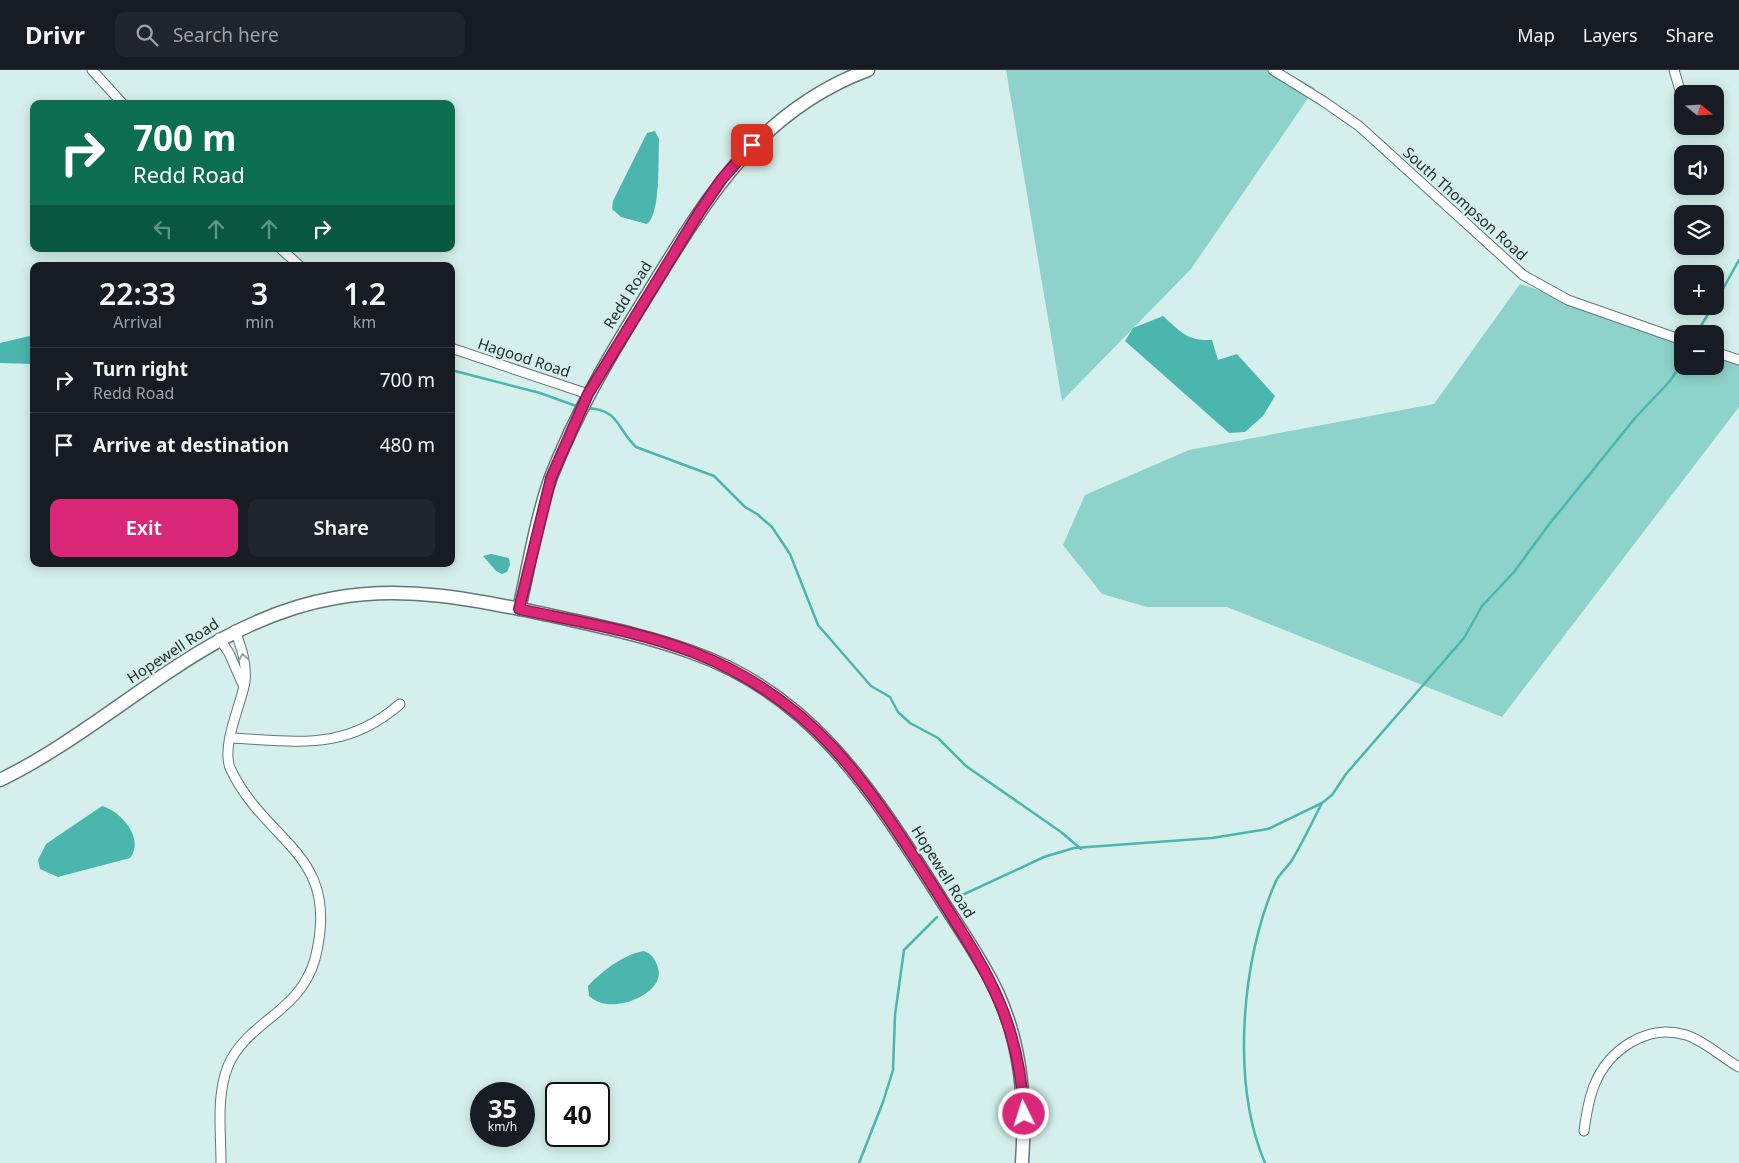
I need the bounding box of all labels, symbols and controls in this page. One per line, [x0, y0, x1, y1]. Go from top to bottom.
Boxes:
search box [115, 12, 465, 57]
text: Drivr [25, 18, 85, 51]
icon: search [133, 21, 161, 49]
text: Search here [173, 22, 279, 48]
text: Map [1517, 23, 1555, 47]
text: Layers [1583, 23, 1638, 47]
text: Share [1666, 23, 1714, 47]
north arrow [1674, 85, 1724, 135]
map controls [1674, 85, 1724, 375]
text: 700 m [133, 114, 236, 161]
icon: right [50, 120, 115, 185]
pin [731, 124, 773, 166]
icon: arrive [738, 131, 766, 159]
street label: South Thompson Road [1399, 142, 1532, 264]
button: sound [1674, 145, 1724, 195]
text: Redd Road [133, 159, 245, 189]
button: layers [1674, 205, 1724, 255]
icon: left [149, 215, 177, 243]
icon: ahead [202, 215, 230, 243]
icon: ahead [255, 215, 283, 243]
icon: right [308, 215, 336, 243]
street label: Redd Road [598, 257, 656, 332]
button: + [1674, 265, 1724, 315]
text: 22:33 [99, 273, 176, 314]
text: 3 [251, 273, 268, 314]
text: 1.2 [343, 273, 386, 314]
text: Arrival [113, 311, 162, 333]
text: min [245, 311, 274, 333]
text: km [353, 311, 376, 333]
button: − [1674, 325, 1724, 375]
street label: Hagood Road [476, 333, 573, 381]
text: Turn right [93, 356, 188, 382]
icon: right [50, 366, 78, 394]
text: 700 m [380, 367, 435, 393]
text: Redd Road [93, 382, 174, 404]
icon: arrive [50, 431, 78, 459]
text: Arrive at destination [93, 432, 289, 458]
text: 480 m [380, 432, 435, 458]
button: Exit [50, 499, 238, 557]
button: Share [248, 499, 435, 557]
street label: Hopewell Road [123, 613, 222, 687]
one-way arrow [238, 653, 249, 662]
street label: Hopewell Road [907, 821, 980, 922]
speed limit sign: 40 [545, 1082, 610, 1147]
position arrow [997, 1087, 1049, 1139]
text: 35 [488, 1091, 517, 1125]
text: km/h [488, 1118, 517, 1135]

